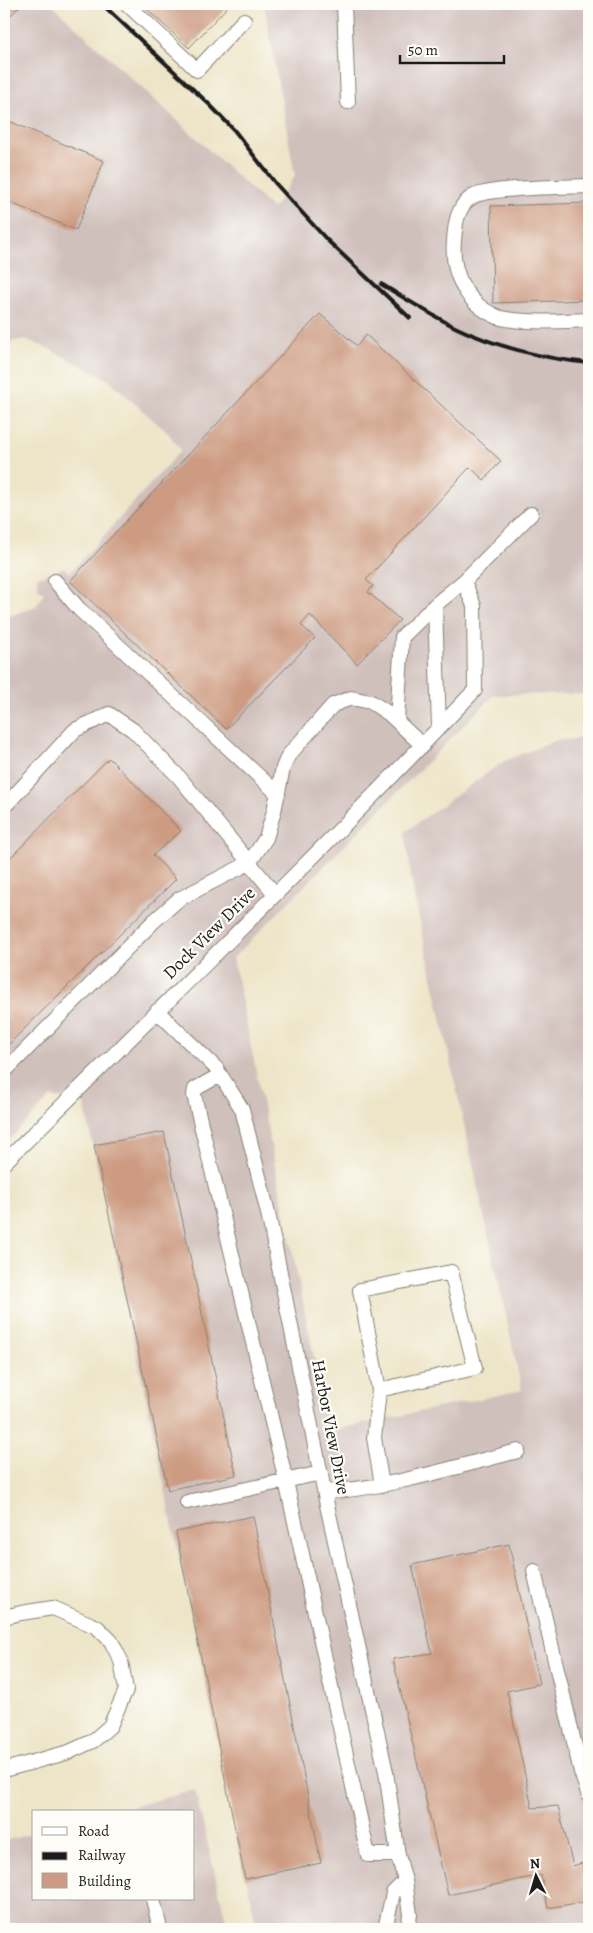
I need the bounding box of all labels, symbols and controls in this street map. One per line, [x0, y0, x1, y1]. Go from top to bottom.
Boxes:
scale bar [400, 32, 504, 64]
text: 50 m [408, 40, 438, 60]
street label: Dock View Drive [157, 881, 261, 985]
street label: Harbor View Drive [306, 1357, 356, 1497]
legend [32, 1810, 195, 1900]
text: Road [78, 1821, 110, 1841]
text: Railway [78, 1845, 126, 1865]
north arrow [510, 1850, 560, 1900]
text: N [529, 1854, 541, 1873]
text: Building [78, 1871, 131, 1891]

